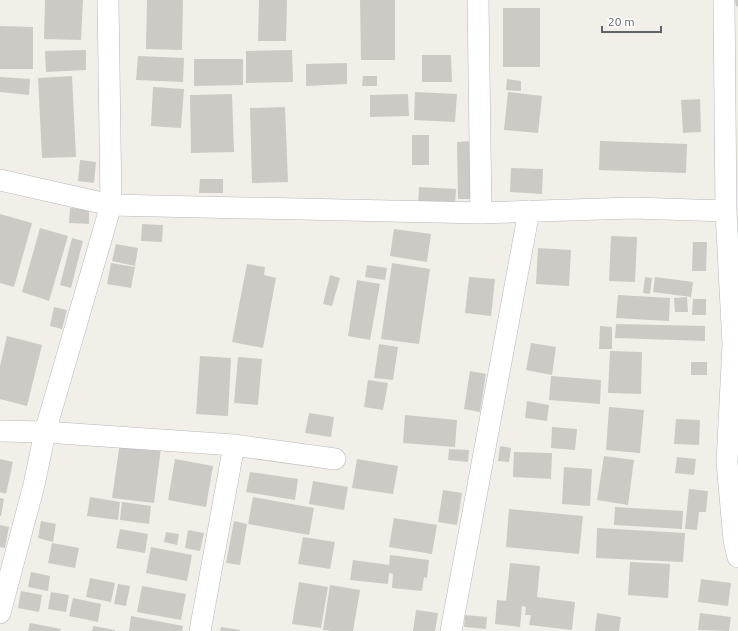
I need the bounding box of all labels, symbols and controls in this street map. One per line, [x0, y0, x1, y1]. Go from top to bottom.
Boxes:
scale bar [602, 8, 661, 34]
text: 20 m [608, 15, 635, 28]

